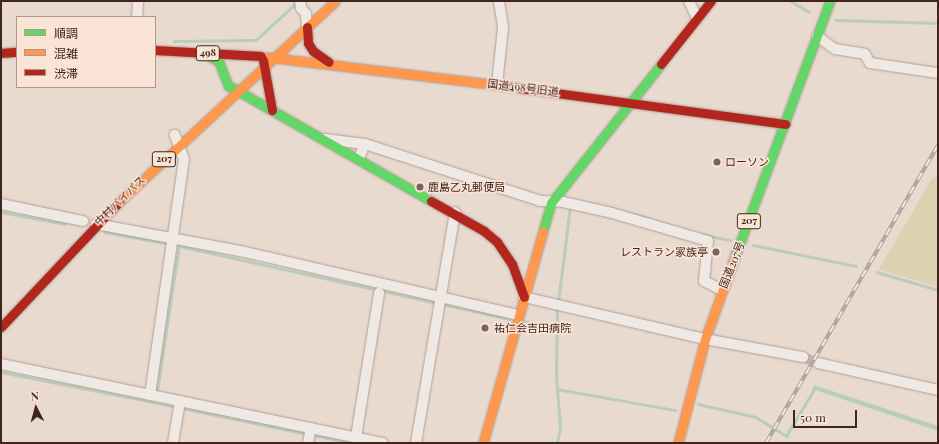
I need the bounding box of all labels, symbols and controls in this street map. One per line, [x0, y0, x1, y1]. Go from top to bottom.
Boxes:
legend [16, 16, 156, 88]
text: 順調 [54, 25, 78, 41]
text: 混雑 [54, 45, 78, 61]
road number: 498 [195, 45, 221, 61]
text: 渋滞 [54, 65, 78, 81]
street label: 国道498号旧道 [487, 77, 559, 99]
road number: 207 [151, 151, 177, 167]
place label: ローソン [725, 155, 769, 169]
marker: ローソン [712, 157, 722, 167]
street label: 中村バイパス [92, 173, 148, 229]
place label: 鹿島乙丸郵便局 [428, 180, 505, 194]
marker: 鹿島乙丸郵便局 [415, 182, 425, 192]
road number: 207 [736, 213, 762, 229]
street label: 国道207号 [717, 240, 747, 290]
place label: レストラン家族亭 [620, 245, 708, 259]
marker: レストラン家族亭 [711, 247, 721, 257]
place label: 祐仁会吉田病院 [494, 321, 571, 335]
marker: 祐仁会吉田病院 [479, 322, 491, 334]
north arrow [16, 388, 56, 428]
text: N [30, 388, 39, 403]
scale bar [795, 402, 859, 428]
text: 50 m [800, 409, 826, 425]

